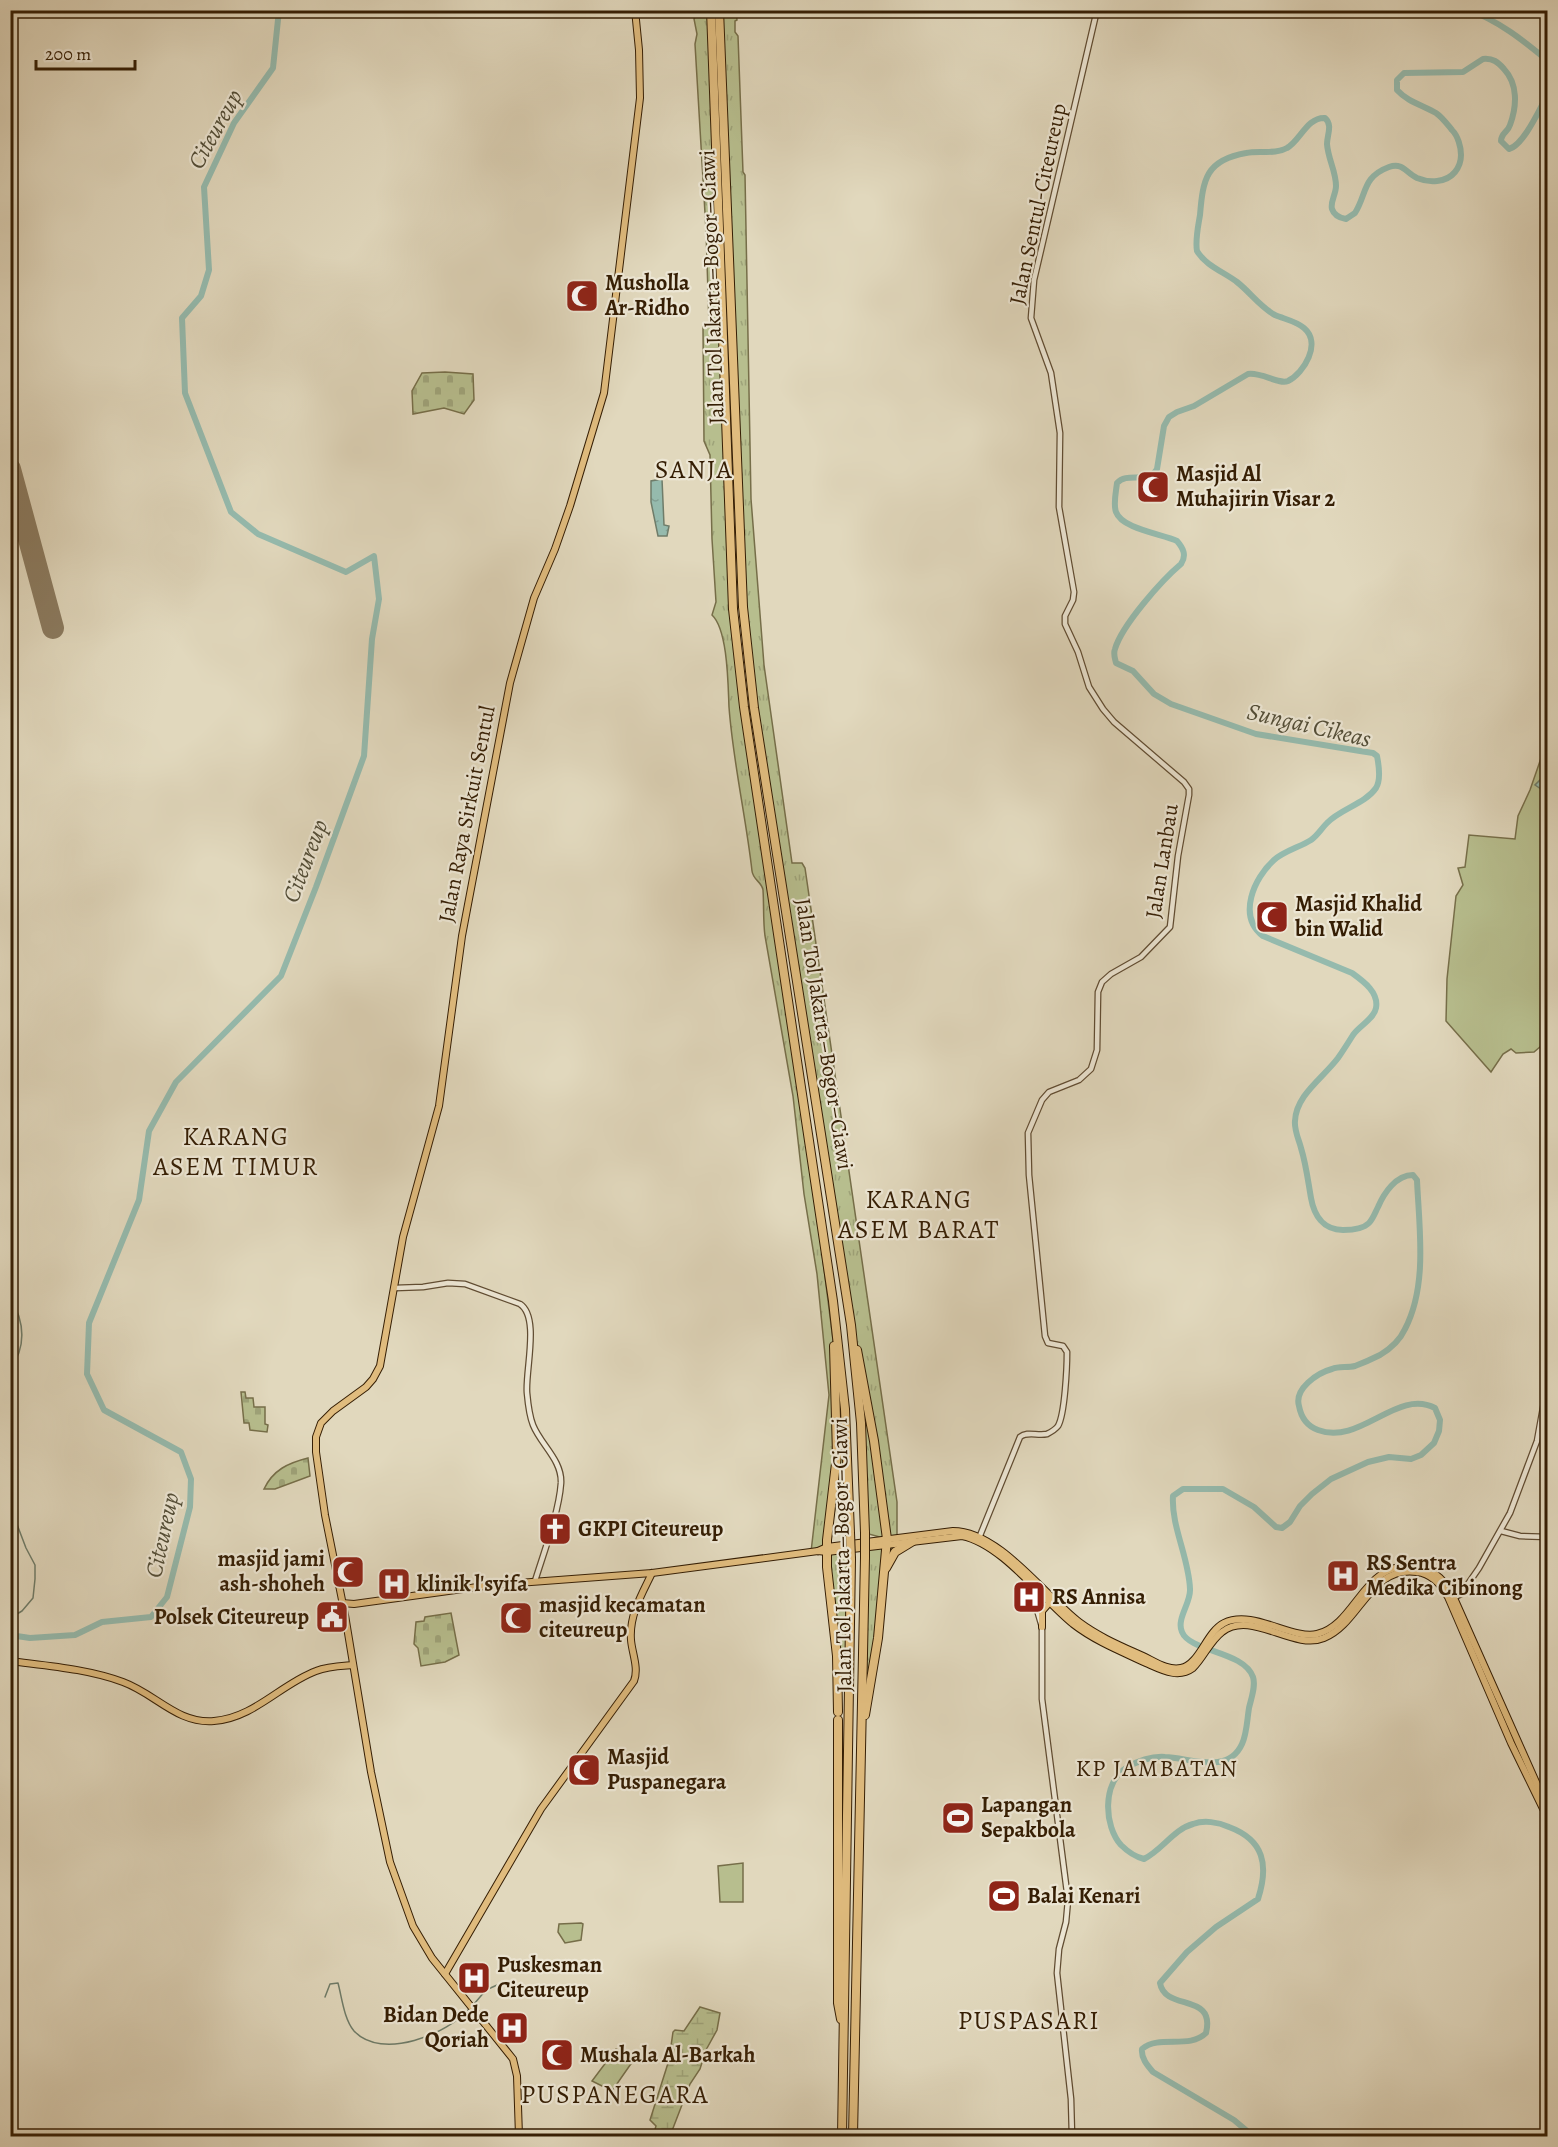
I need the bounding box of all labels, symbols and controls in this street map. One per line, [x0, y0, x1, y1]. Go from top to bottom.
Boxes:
scale bar [36, 33, 135, 71]
text: 200 m [45, 42, 91, 66]
water label: Citeureup [180, 83, 250, 175]
street label: Jalan Sentul-Citeureup [1002, 101, 1074, 307]
street label: Jalan Tol Jakarta–Bogor–Ciawi [692, 149, 732, 425]
place label: Musholla Ar-Ridho [604, 268, 690, 323]
mosque icon: Musholla Ar-Ridho [564, 278, 600, 314]
district label: SANJA [655, 452, 733, 487]
place label: Masjid Al Muhajirin Visar 2 [1176, 459, 1335, 514]
mosque icon: Masjid Al Muhajirin Visar 2 [1135, 469, 1171, 505]
water label: Sungai Cikeas [1244, 695, 1374, 755]
street label: Jalan Raya Sirkuit Sentul [431, 703, 503, 925]
street label: Jalan Lanbau [1138, 801, 1186, 920]
water label: Citeureup [275, 815, 335, 907]
place label: Masjid Khalid bin Walid [1294, 889, 1422, 944]
street label: Jalan Tol Jakarta–Bogor–Ciawi [788, 896, 860, 1172]
mosque icon: Masjid Khalid bin Walid [1254, 899, 1290, 935]
district label: KARANG ASEM TIMUR [152, 1119, 319, 1184]
district label: KARANG ASEM BARAT [837, 1182, 1000, 1247]
street label: Jalan Tol Jakarta–Bogor–Ciawi [825, 1417, 859, 1693]
water label: Citeureup [137, 1489, 187, 1581]
church icon: GKPI Citeureup [537, 1511, 573, 1547]
place label: GKPI Citeureup [578, 1514, 723, 1544]
place label: masjid jami ash-shoheh [217, 1544, 325, 1599]
place label: RS Sentra Medika Cibinong [1366, 1548, 1523, 1603]
mosque icon: masjid jami ash-shoheh [330, 1554, 366, 1590]
hospital icon: RS Sentra Medika Cibinong [1325, 1558, 1361, 1594]
hospital icon: klinik l'syifa [376, 1566, 412, 1602]
place label: klinik l'syifa [417, 1569, 528, 1599]
hospital icon: RS Annisa [1011, 1579, 1047, 1615]
place label: RS Annisa [1052, 1582, 1146, 1612]
place label: masjid kecamatan citeureup [539, 1590, 706, 1645]
public building icon: Polsek Citeureup [314, 1599, 350, 1635]
mosque icon: masjid kecamatan citeureup [498, 1600, 534, 1636]
place label: Polsek Citeureup [154, 1602, 309, 1632]
place label: Masjid Puspanegara [607, 1742, 727, 1797]
mosque icon: Masjid Puspanegara [566, 1752, 602, 1788]
district label: KP JAMBATAN [1075, 1752, 1239, 1784]
place label: Lapangan Sepakbola [981, 1790, 1076, 1845]
sports icon: Lapangan Sepakbola [940, 1800, 976, 1836]
sports icon: Balai Kenari [986, 1878, 1022, 1914]
place label: Balai Kenari [1027, 1881, 1140, 1911]
place label: Puskesman Citeureup [497, 1950, 602, 2005]
hospital icon: Puskesman Citeureup [456, 1960, 492, 1996]
place label: Bidan Dede Qoriah [383, 2000, 489, 2055]
district label: PUSPASARI [958, 2003, 1100, 2038]
hospital icon: Bidan Dede Qoriah [494, 2010, 530, 2046]
mosque icon: Mushala Al-Barkah [539, 2037, 575, 2073]
place label: Mushala Al-Barkah [580, 2040, 755, 2070]
district label: PUSPANEGARA [521, 2077, 709, 2112]

